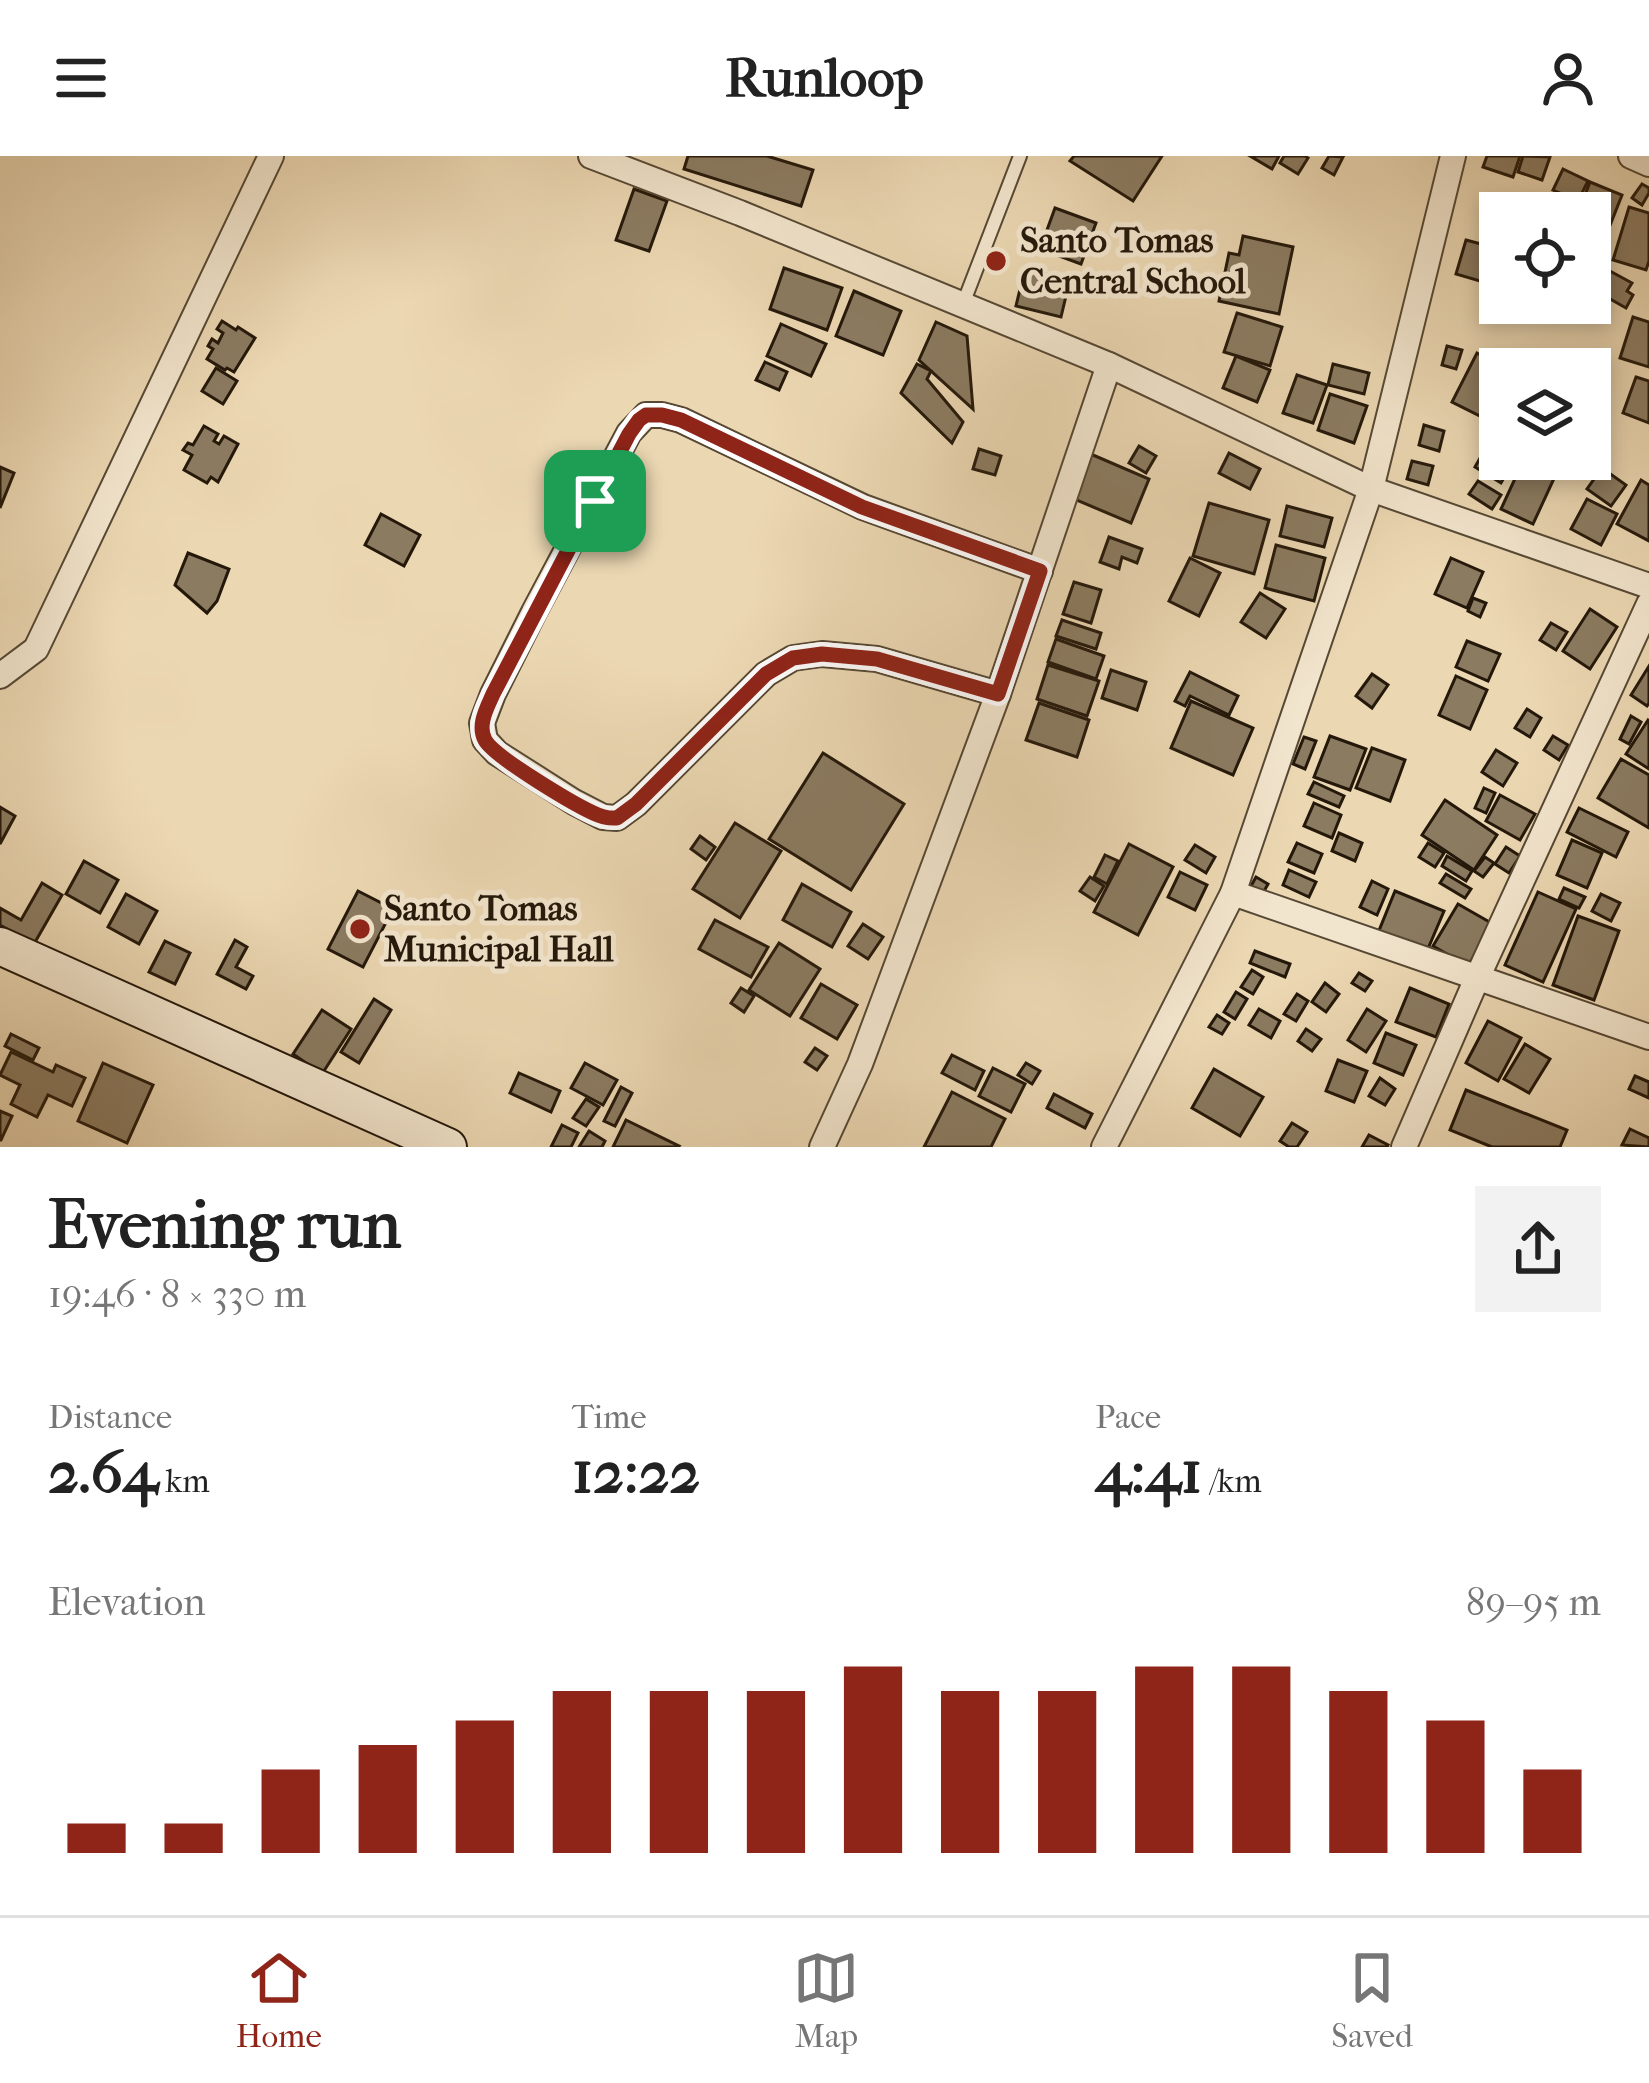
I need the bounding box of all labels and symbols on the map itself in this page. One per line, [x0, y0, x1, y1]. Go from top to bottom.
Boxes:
place label: Santo Tomas Central School [1020, 219, 1246, 302]
marker: Santo Tomas Central School [983, 248, 1009, 274]
pin [544, 450, 646, 552]
place label: Santo Tomas Municipal Hall [384, 887, 614, 970]
marker: Santo Tomas Municipal Hall [347, 916, 373, 942]

